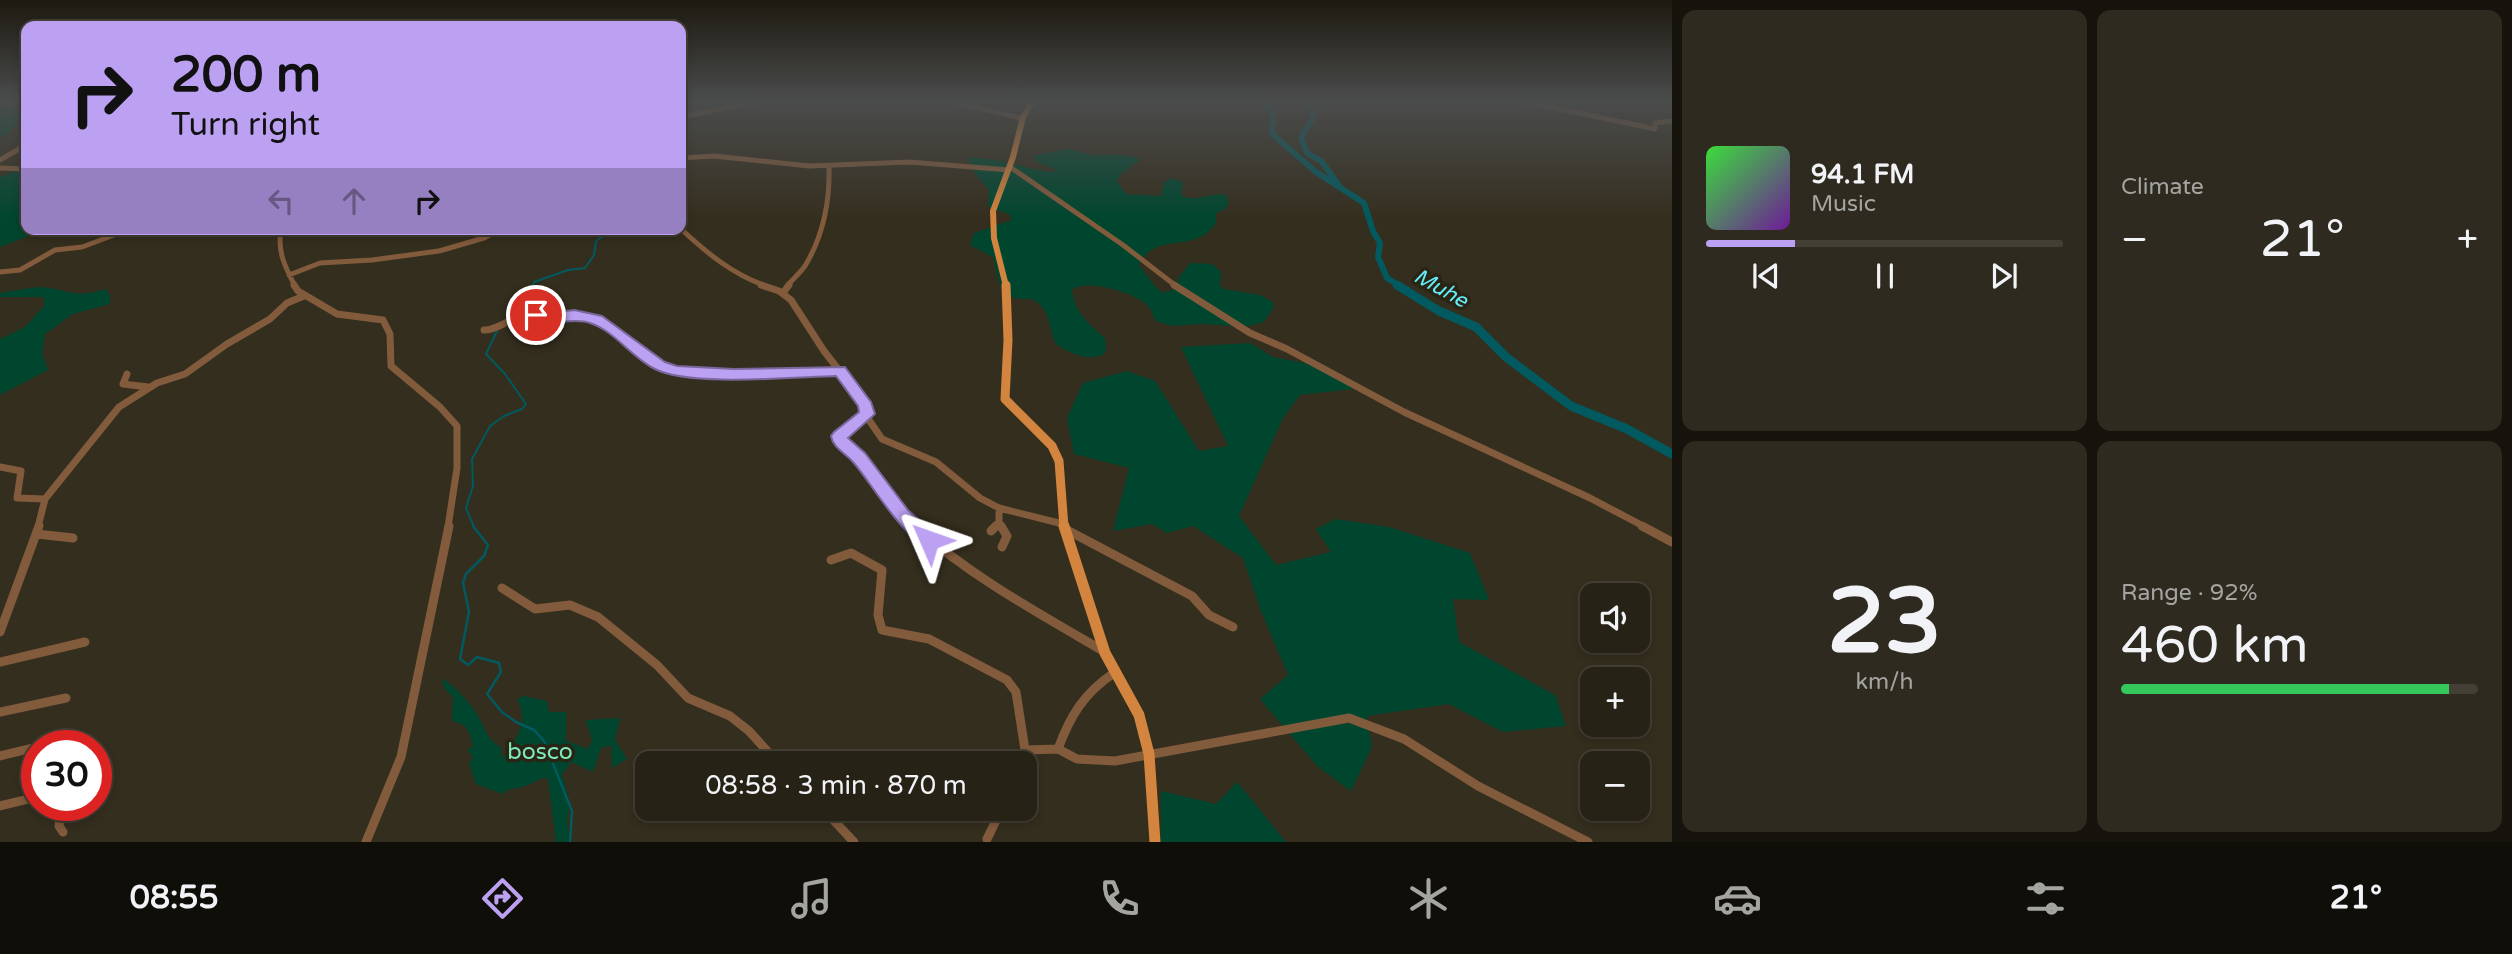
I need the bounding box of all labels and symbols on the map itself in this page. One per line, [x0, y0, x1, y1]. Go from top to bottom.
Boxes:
water label: Muhe [1410, 264, 1473, 314]
pin [506, 285, 566, 345]
position arrow [892, 503, 966, 577]
speed limit sign: 30 [21, 730, 112, 821]
park label: bosco [507, 738, 573, 766]

